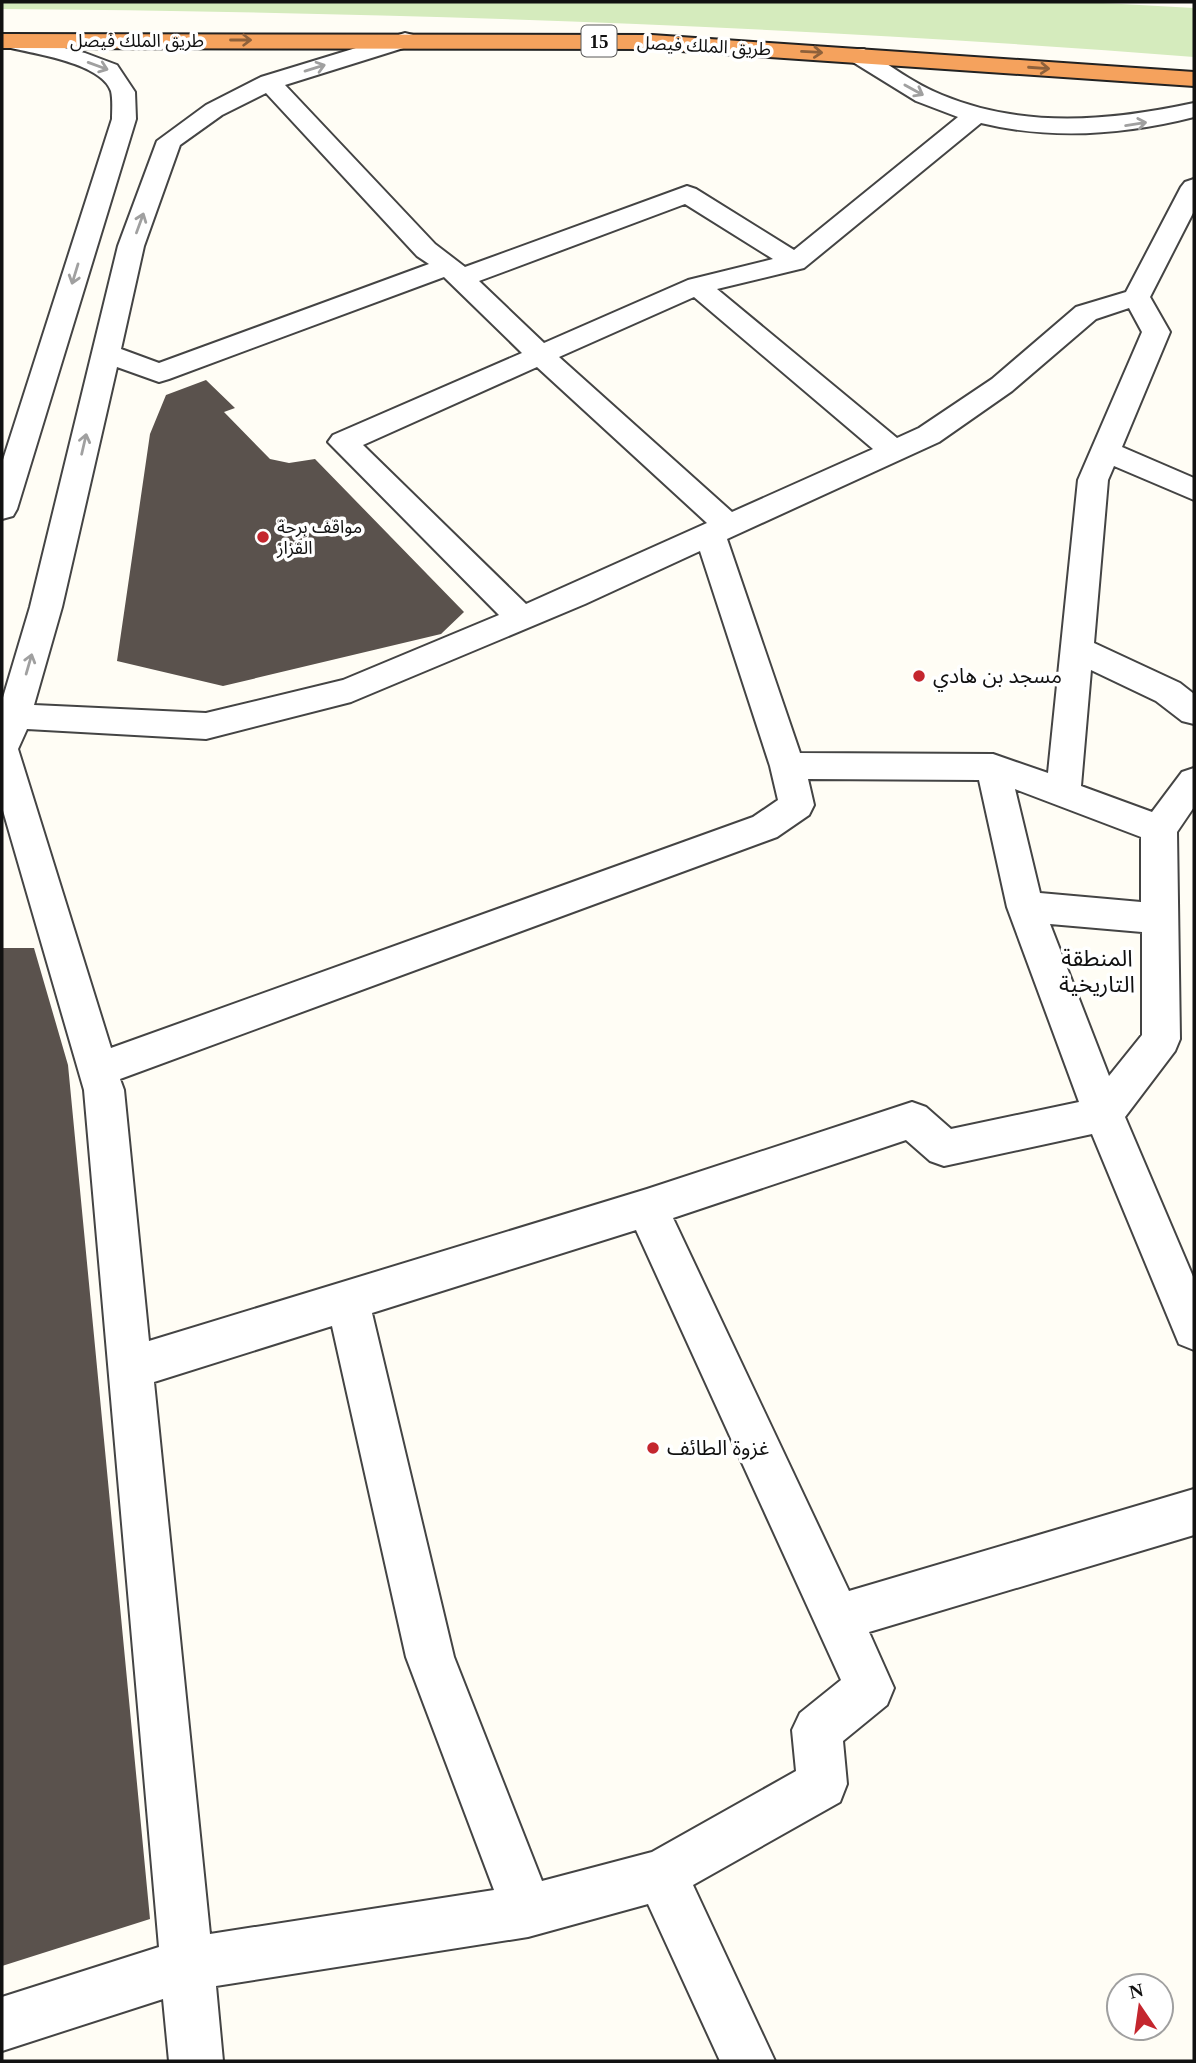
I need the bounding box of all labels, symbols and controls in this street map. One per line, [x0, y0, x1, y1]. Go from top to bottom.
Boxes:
road number: 15 [582, 25, 616, 56]
street label: طريق الملك فيصل [70, 31, 204, 52]
one-way arrow [230, 33, 253, 47]
street label: طريق الملك فيصل [636, 33, 771, 60]
one-way arrow [800, 45, 823, 58]
one-way arrow [86, 60, 108, 73]
one-way arrow [304, 60, 326, 73]
one-way arrow [1027, 61, 1050, 74]
one-way arrow [904, 83, 924, 97]
one-way arrow [1124, 117, 1146, 130]
one-way arrow [134, 213, 147, 235]
one-way arrow [68, 262, 81, 284]
one-way arrow [78, 433, 92, 456]
place label: مواقف برحة القزاز [276, 517, 362, 559]
marker: مواقف برحة القزاز [255, 529, 271, 545]
one-way arrow [23, 654, 36, 676]
place label: مسجد بن هادي [933, 664, 1062, 692]
marker: مسجد بن هادي [911, 668, 927, 684]
district label: المنطقة التاريخية [1059, 946, 1135, 998]
place label: غزوة الطائف [667, 1436, 769, 1460]
marker: غزوة الطائف [645, 1440, 661, 1456]
north arrow [1105, 1972, 1175, 2042]
text: N [1127, 1979, 1146, 2003]

